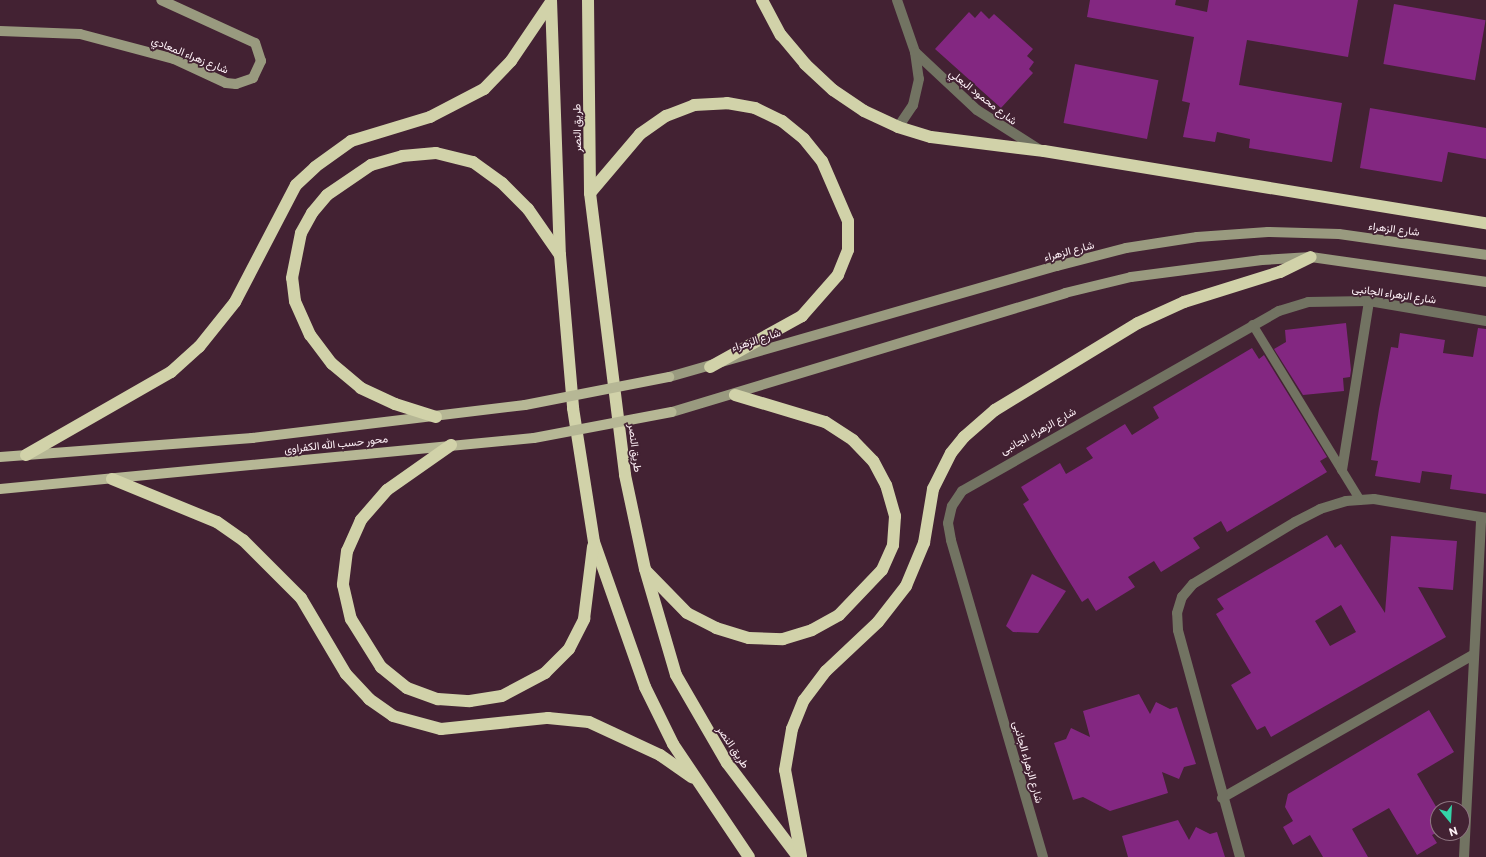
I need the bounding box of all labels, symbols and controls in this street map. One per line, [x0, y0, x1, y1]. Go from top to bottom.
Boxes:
street label: شارع زهراء المعادي [150, 34, 230, 76]
street label: شارع محمود البعلي [946, 66, 1020, 128]
street label: طريق النصر [570, 104, 584, 152]
street label: شارع الزهراء [1368, 219, 1420, 239]
street label: شارع الزهراء [1042, 238, 1096, 264]
street label: شارع الزهراء الجانبى [1351, 282, 1437, 306]
street label: شارع الزهراء [729, 326, 783, 354]
street label: شارع الزهراء الجانبى [998, 405, 1078, 457]
street label: طريق النصر [625, 423, 645, 473]
street label: محور حسب الله الكفراوى [283, 432, 389, 456]
street label: شارع الزهراء الجانبى [1010, 719, 1046, 805]
street label: طريق النصر [714, 723, 752, 771]
north arrow [1430, 801, 1470, 841]
text: N [1448, 824, 1460, 839]

